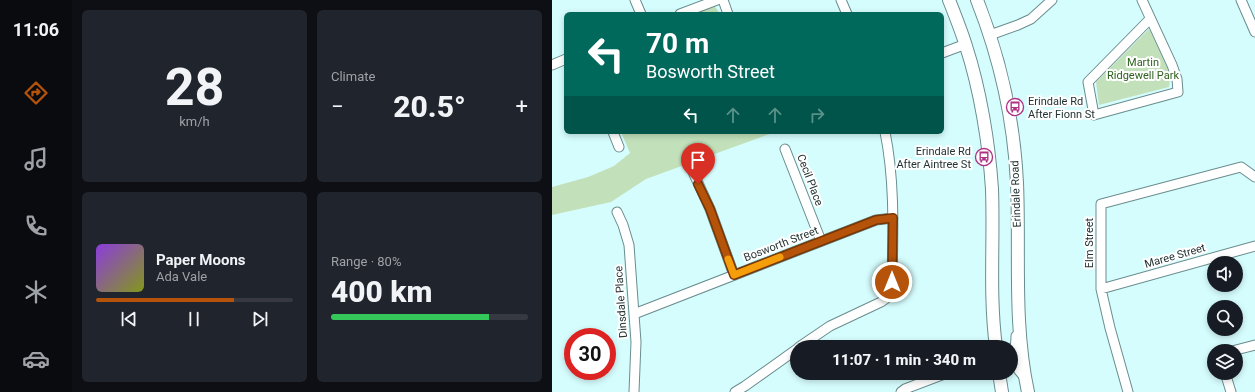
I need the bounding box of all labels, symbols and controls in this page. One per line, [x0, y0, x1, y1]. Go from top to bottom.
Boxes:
text: 11:06 [13, 19, 59, 40]
text: 70 m [646, 27, 709, 60]
icon: left [580, 28, 632, 80]
park label: Martin Ridgewell Park [1107, 56, 1179, 82]
text: 28 [165, 57, 224, 118]
text: Bosworth Street [646, 61, 775, 82]
text: Climate [331, 69, 375, 84]
icon: directions [22, 79, 50, 107]
text: 20.5° [393, 89, 466, 124]
text: − [331, 94, 344, 119]
text: + [516, 94, 528, 119]
place label: Erindale Rd After Fionn St [1028, 95, 1095, 121]
bus stop icon: Erindale Rd After Fionn St [1005, 97, 1025, 117]
icon: left [680, 104, 702, 126]
icon: ahead [722, 104, 744, 126]
icon: ahead [764, 104, 786, 126]
icon: right [806, 104, 828, 126]
text: km/h [179, 114, 210, 129]
pin [681, 143, 715, 184]
icon: music [22, 145, 50, 173]
place label: Erindale Rd After Aintree St [896, 145, 971, 171]
bus stop icon: Erindale Rd After Aintree St [974, 147, 994, 167]
icon: arrive [687, 149, 709, 171]
street label: Cecil Place [794, 152, 826, 208]
street label: Erindale Road [1008, 160, 1024, 228]
icon: phone [22, 212, 50, 240]
street label: Elm Street [1083, 217, 1096, 268]
street label: Bosworth Street [742, 224, 820, 264]
street label: Maree Street [1143, 241, 1207, 271]
text: Paper Moons [156, 251, 246, 269]
text: Range · 80% [331, 254, 401, 269]
map controls [1207, 256, 1243, 380]
button: sound [1207, 256, 1243, 292]
position arrow [871, 261, 913, 303]
street label: Dinsdale Place [612, 265, 630, 338]
text: Ada Vale [156, 269, 207, 284]
text: 400 km [331, 274, 433, 309]
icon: climate [22, 278, 50, 306]
button: search [1207, 300, 1243, 336]
icon: previous [118, 308, 140, 330]
icon: pause [183, 308, 205, 330]
icon: next [249, 308, 271, 330]
speed limit sign: 30 [564, 328, 616, 380]
button: layers [1207, 344, 1243, 380]
icon: car [22, 345, 50, 373]
text: 11:07 · 1 min · 340 m [832, 351, 976, 369]

